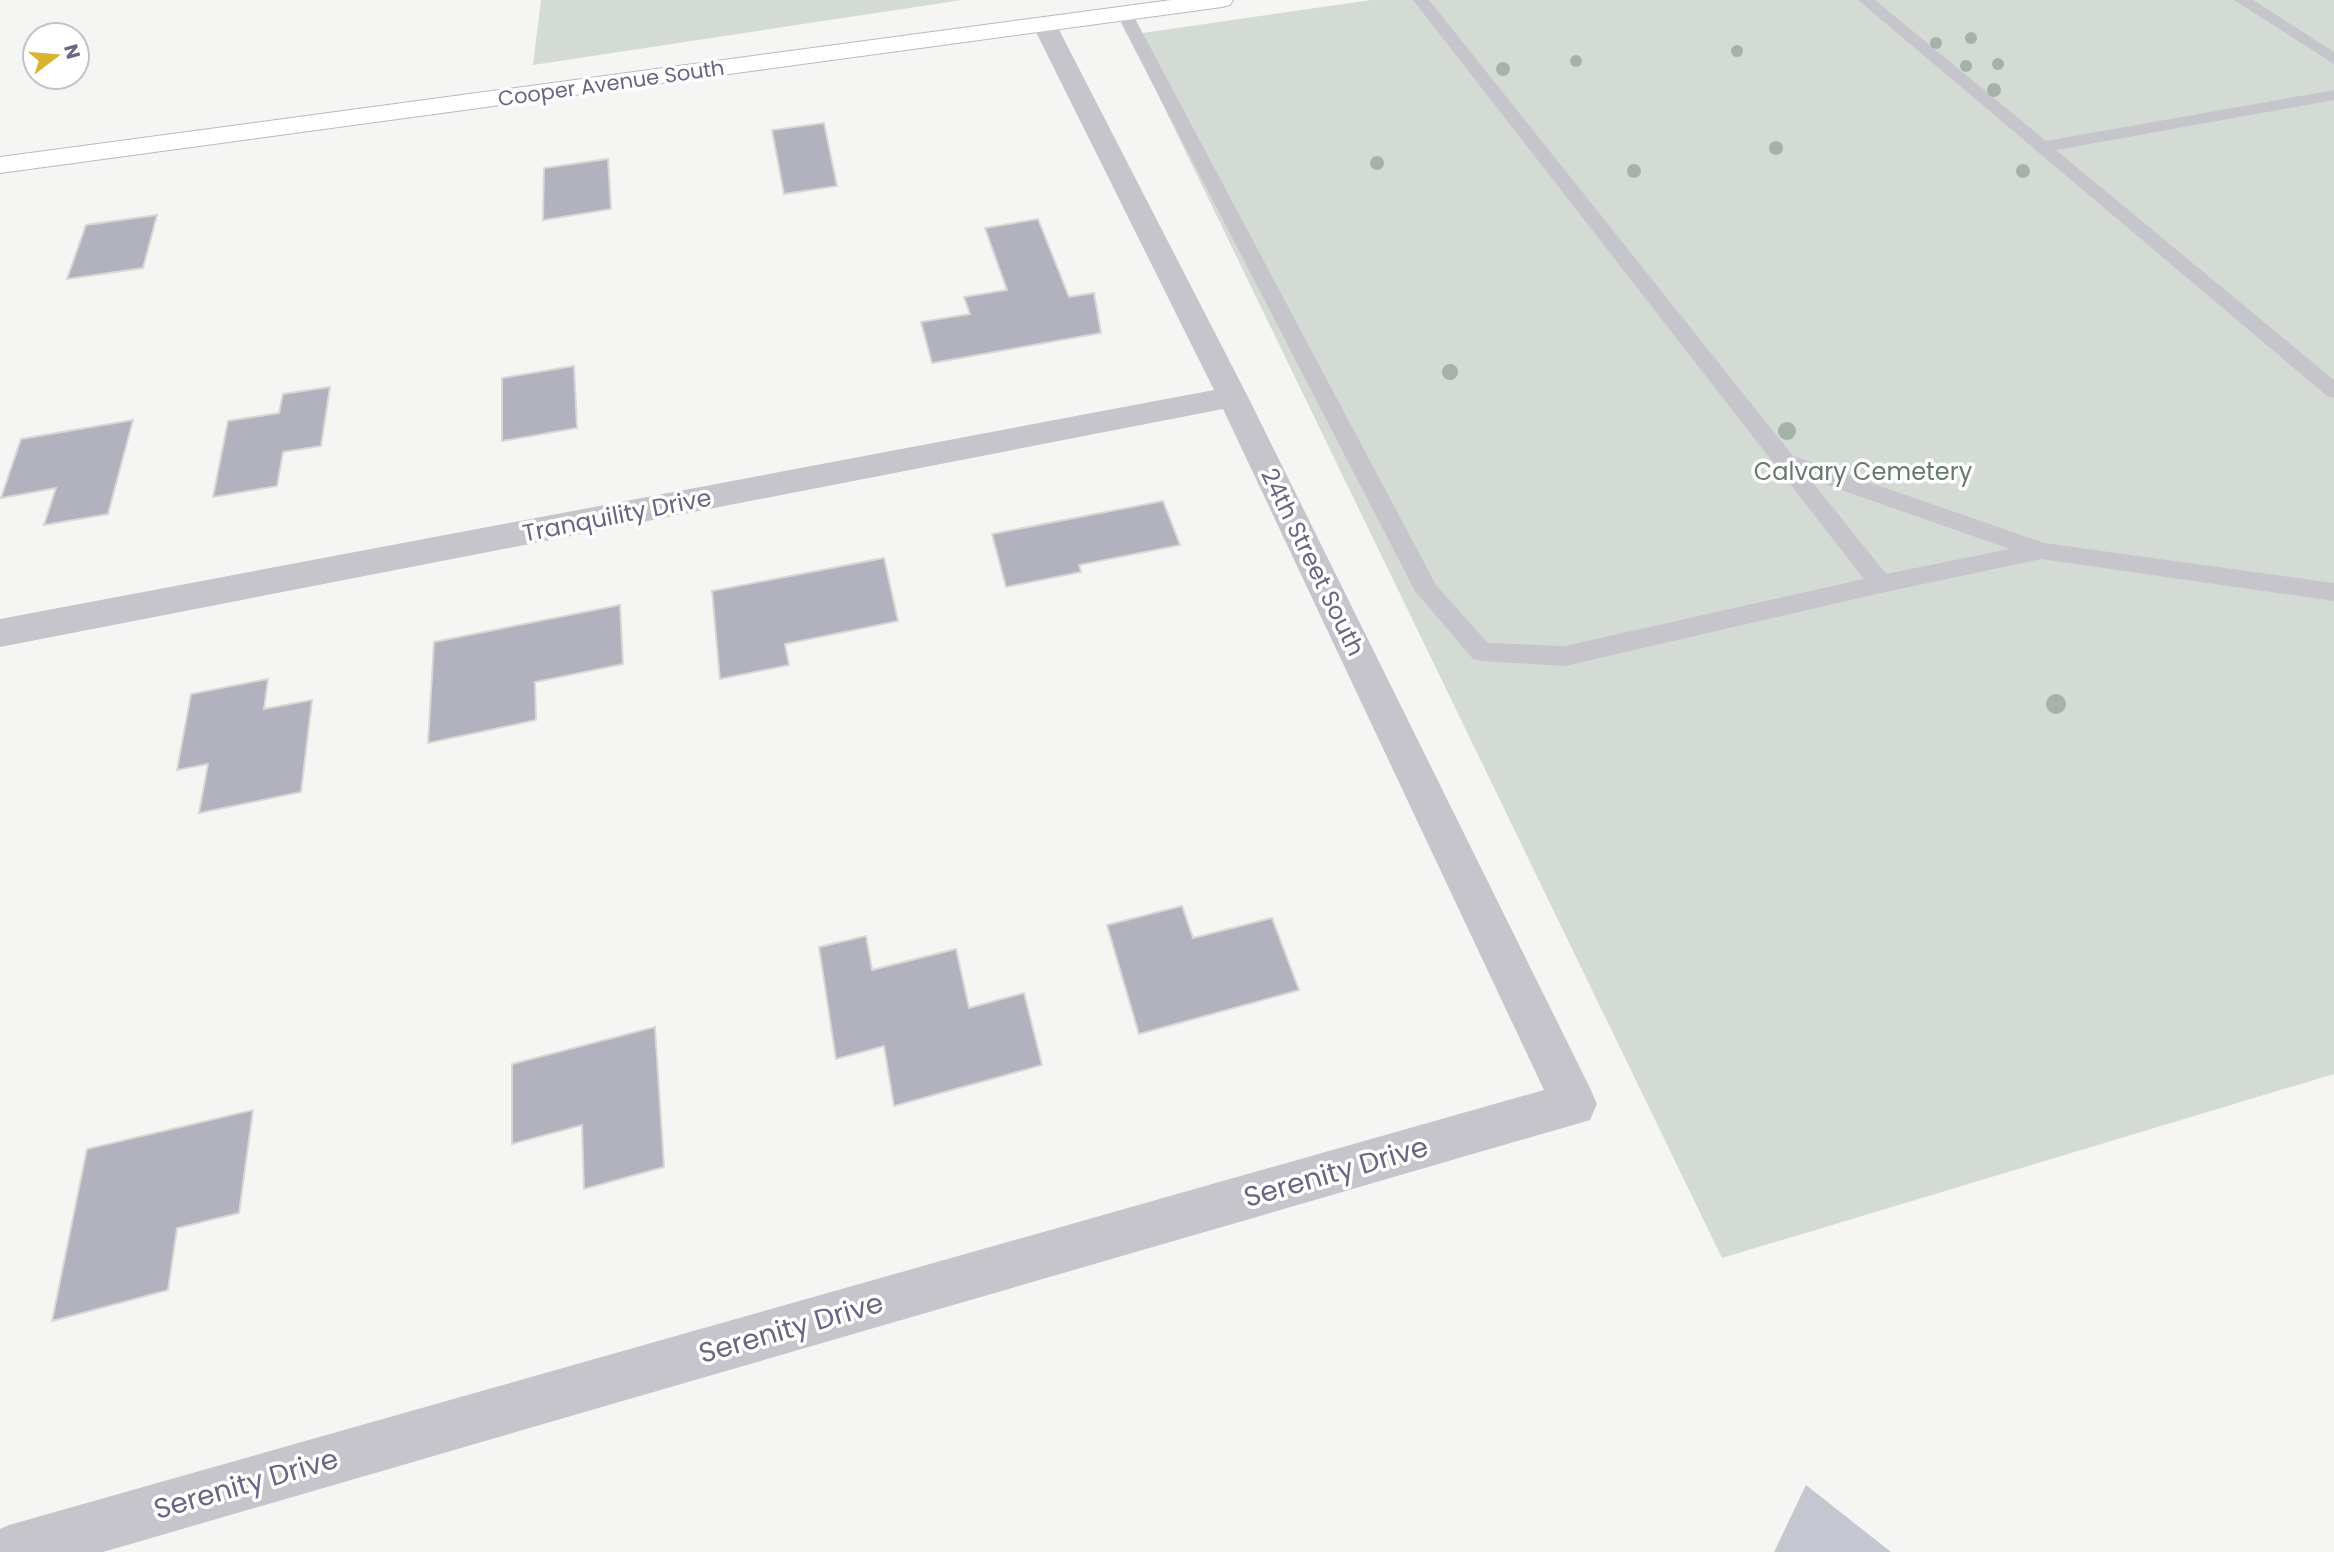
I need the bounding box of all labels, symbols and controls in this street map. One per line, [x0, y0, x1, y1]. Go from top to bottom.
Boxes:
north arrow [21, 21, 91, 91]
text: N [57, 41, 87, 62]
street label: Cooper Avenue South [496, 53, 726, 113]
park label: Calvary Cemetery [1754, 455, 1973, 488]
street label: 24th Street South [1253, 463, 1373, 661]
street label: Tranquility Drive [520, 481, 714, 549]
street label: Serenity Drive [1239, 1127, 1433, 1217]
street label: Serenity Drive [694, 1283, 888, 1373]
street label: Serenity Drive [149, 1439, 343, 1529]

